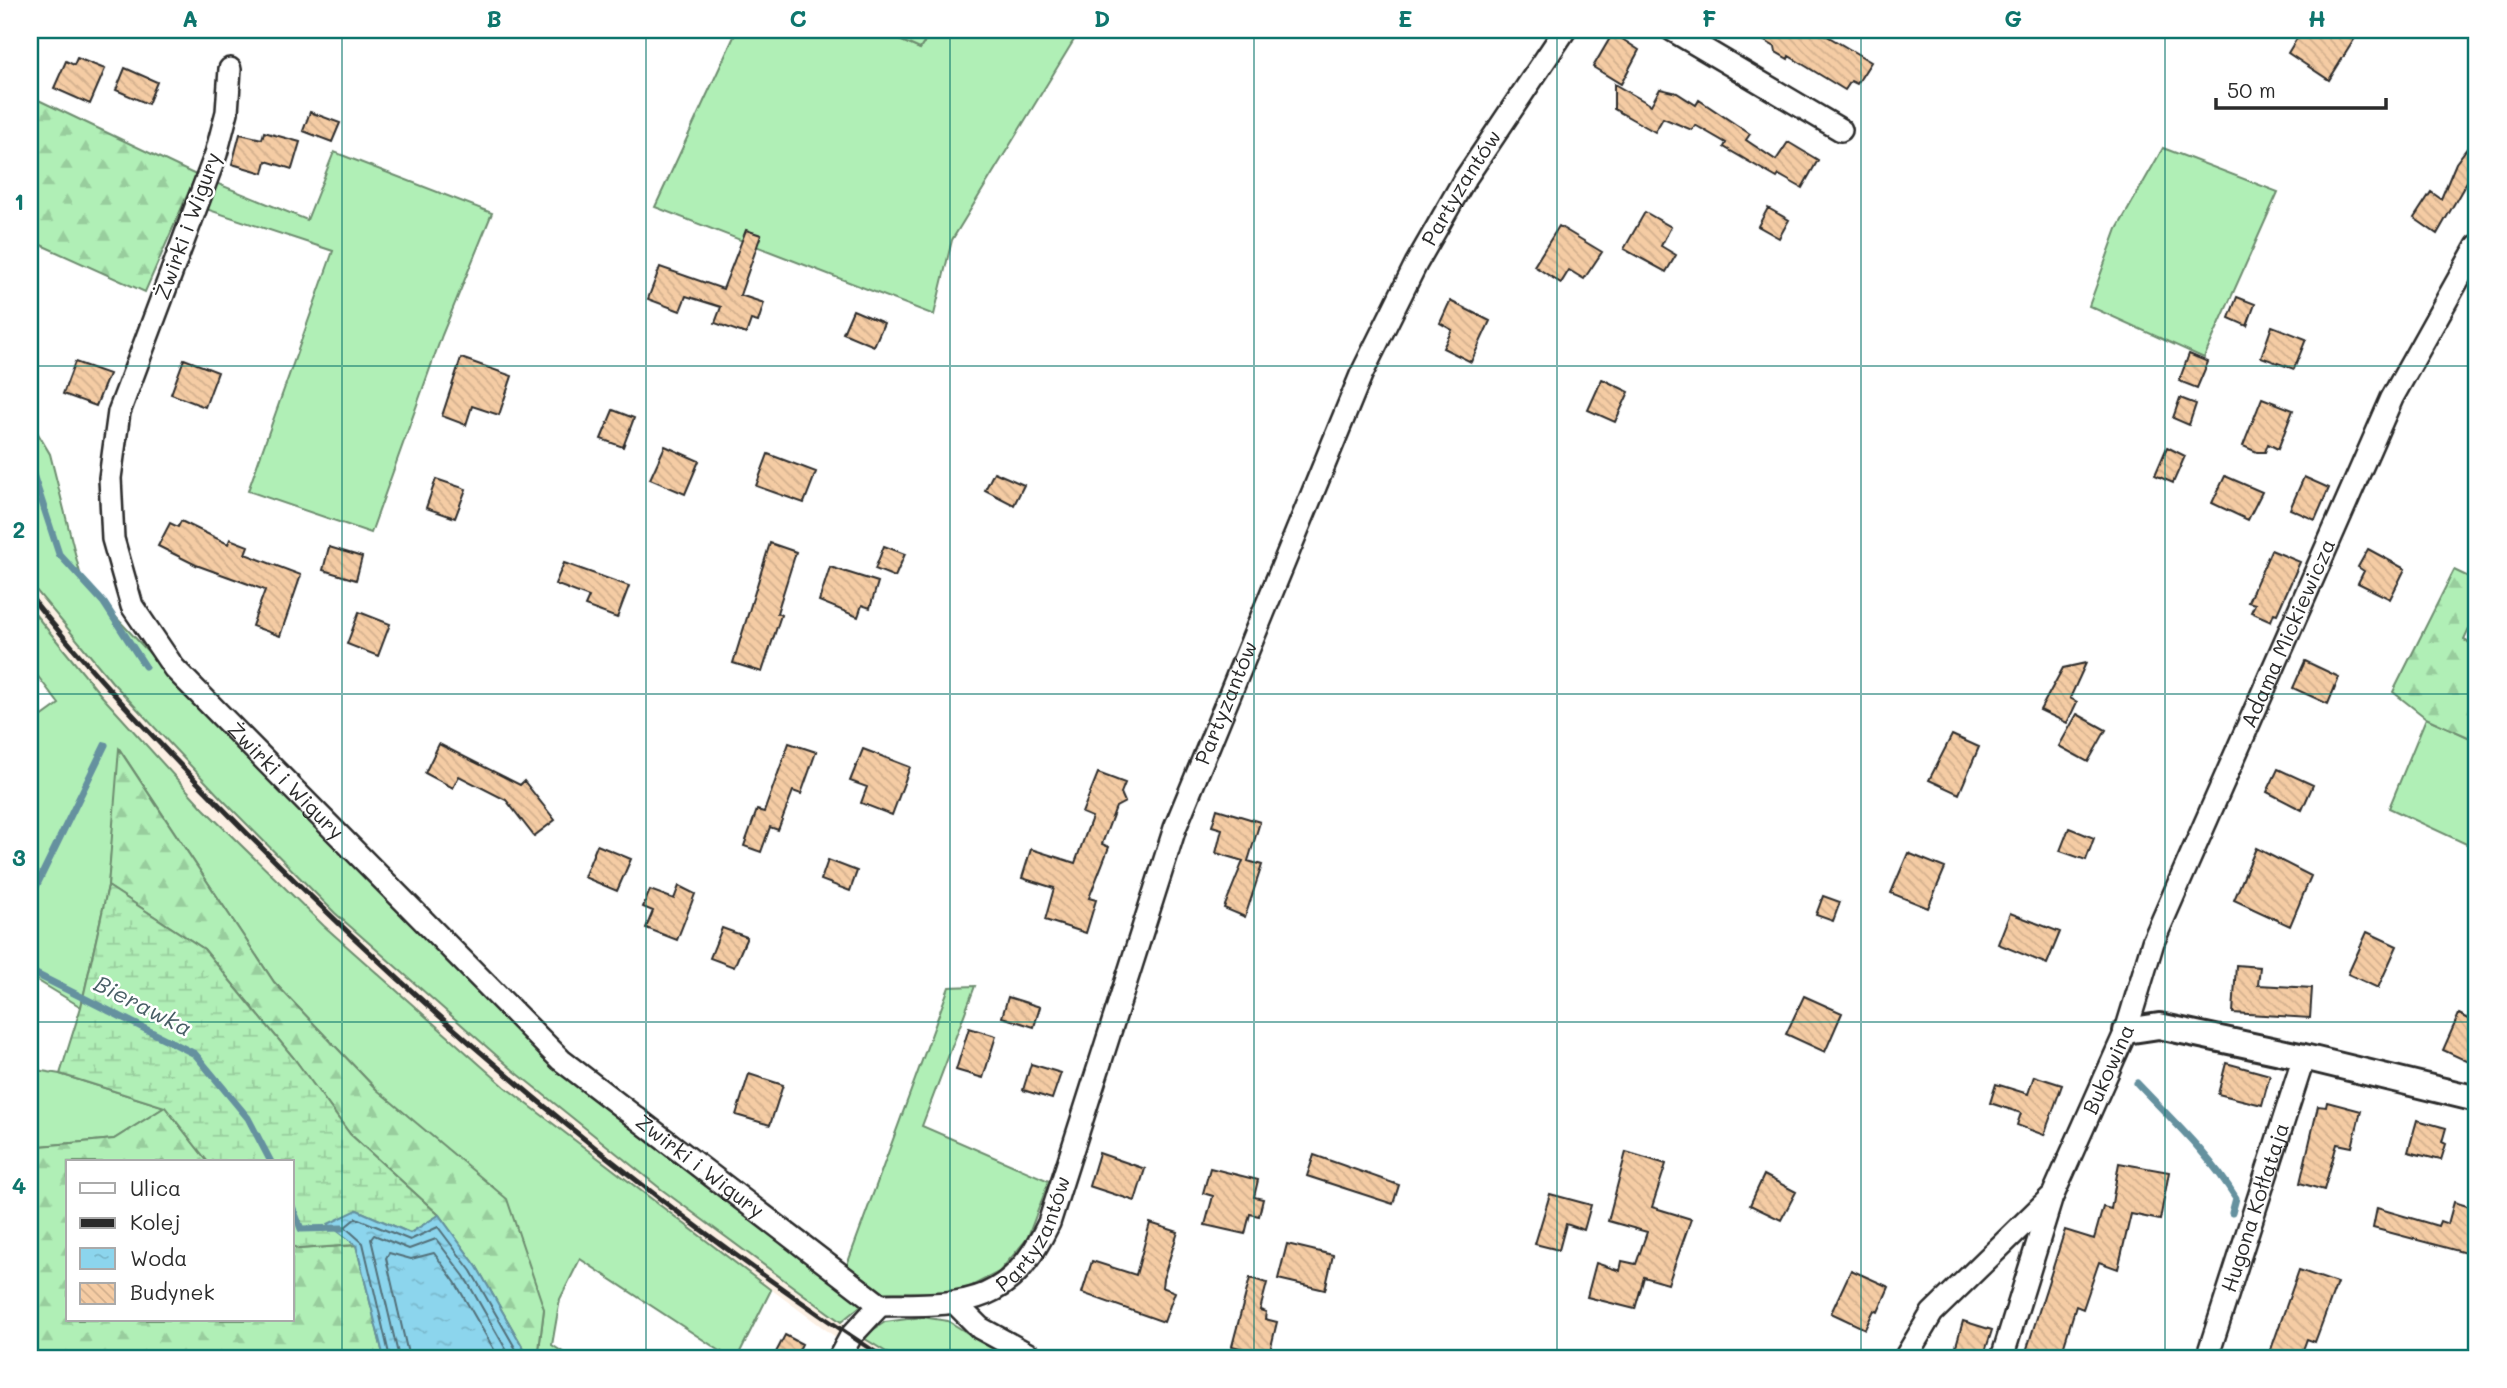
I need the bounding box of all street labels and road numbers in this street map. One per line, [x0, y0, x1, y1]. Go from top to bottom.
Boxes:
street label: Partyzantów [1414, 124, 1506, 250]
street label: Żwirki i Wigury [147, 148, 226, 303]
street label: Adama Mickiewicza [2234, 534, 2340, 731]
street label: Partyzantów [1188, 637, 1262, 768]
street label: Żwirki i Wigury [222, 715, 351, 844]
street label: Bukowina [2076, 1020, 2139, 1118]
street label: Żwirki i Wigury [631, 1107, 770, 1223]
street label: Hugona Kołłątaja [2214, 1119, 2294, 1295]
street label: Partyzantów [990, 1172, 1075, 1297]

